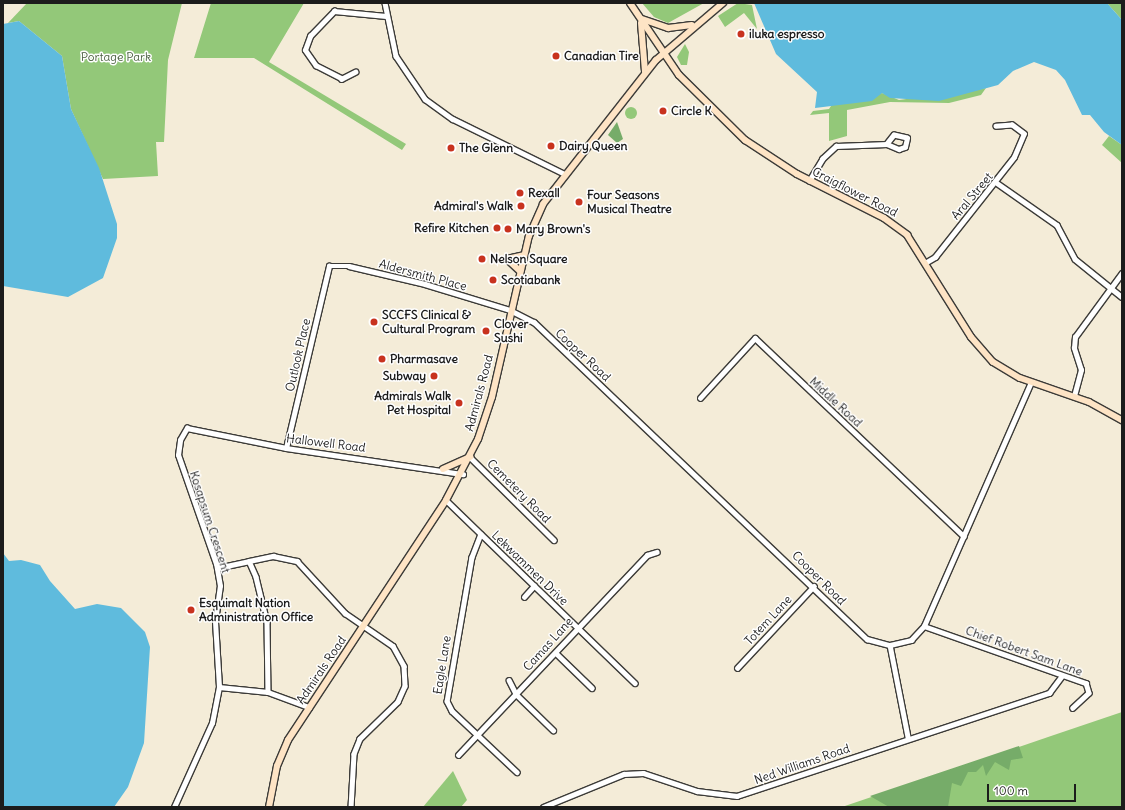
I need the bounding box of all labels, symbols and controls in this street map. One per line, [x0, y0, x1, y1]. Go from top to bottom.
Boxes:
place label: iluka espresso [749, 27, 825, 41]
marker: iluka espresso [736, 29, 746, 39]
place label: Canadian Tire [564, 49, 639, 63]
park label: Portage Park [81, 50, 151, 64]
marker: Canadian Tire [551, 51, 561, 61]
place label: Circle K [671, 104, 712, 118]
marker: Circle K [658, 106, 668, 116]
place label: Dairy Queen [559, 139, 627, 153]
place label: The Glenn [459, 141, 513, 155]
marker: Dairy Queen [546, 141, 556, 151]
marker: The Glenn [446, 143, 456, 153]
street label: Craigflower Road [810, 164, 900, 220]
street label: Aral Street [948, 170, 996, 222]
place label: Rexall [528, 186, 560, 200]
marker: Rexall [515, 188, 525, 198]
place label: Four Seasons Musical Theatre [587, 188, 672, 216]
marker: Four Seasons Musical Theatre [574, 197, 584, 207]
place label: Admiral's Walk [434, 199, 513, 213]
marker: Admiral's Walk [516, 201, 526, 211]
place label: Refire Kitchen [414, 221, 489, 235]
place label: Mary Brown's [516, 222, 590, 236]
marker: Refire Kitchen [492, 223, 502, 233]
marker: Mary Brown's [503, 224, 513, 234]
place label: Nelson Square [490, 252, 567, 266]
marker: Nelson Square [477, 254, 487, 264]
street label: Aldersmith Place [378, 256, 468, 294]
place label: Scotiabank [501, 273, 560, 287]
marker: Scotiabank [488, 275, 498, 285]
place label: SCCFS Clinical & Cultural Program [382, 308, 475, 336]
street label: Outlook Place [283, 317, 313, 393]
marker: SCCFS Clinical & Cultural Program [369, 317, 379, 327]
place label: Clover Sushi [494, 317, 529, 345]
marker: Clover Sushi [481, 326, 491, 336]
street label: Cooper Road [552, 326, 614, 384]
place label: Pharmasave [390, 352, 458, 366]
street label: Admirals Road [462, 353, 496, 433]
marker: Pharmasave [377, 354, 387, 364]
place label: Subway [383, 369, 426, 383]
marker: Subway [429, 371, 439, 381]
street label: Middle Road [807, 374, 865, 430]
place label: Admirals Walk Pet Hospital [374, 389, 451, 417]
marker: Admirals Walk Pet Hospital [454, 398, 464, 408]
street label: Hallowell Road [285, 431, 367, 455]
street label: Cemetery Road [484, 456, 554, 526]
street label: Kosapsum Crescent [187, 469, 233, 575]
street label: Lekwammen Drive [489, 528, 571, 608]
street label: Cooper Road [789, 548, 849, 608]
street label: Totem Lane [741, 592, 795, 648]
place label: Esquimalt Nation Administration Office [199, 596, 313, 624]
marker: Esquimalt Nation Administration Office [186, 605, 196, 615]
street label: Camas Lane [520, 614, 576, 674]
street label: Chief Robert Sam Lane [963, 623, 1085, 679]
street label: Admirals Road [293, 633, 349, 707]
street label: Eagle Lane [430, 635, 454, 695]
street label: Ned Williams Road [752, 741, 852, 787]
scale bar [989, 776, 1078, 802]
text: 100 m [994, 783, 1028, 798]

